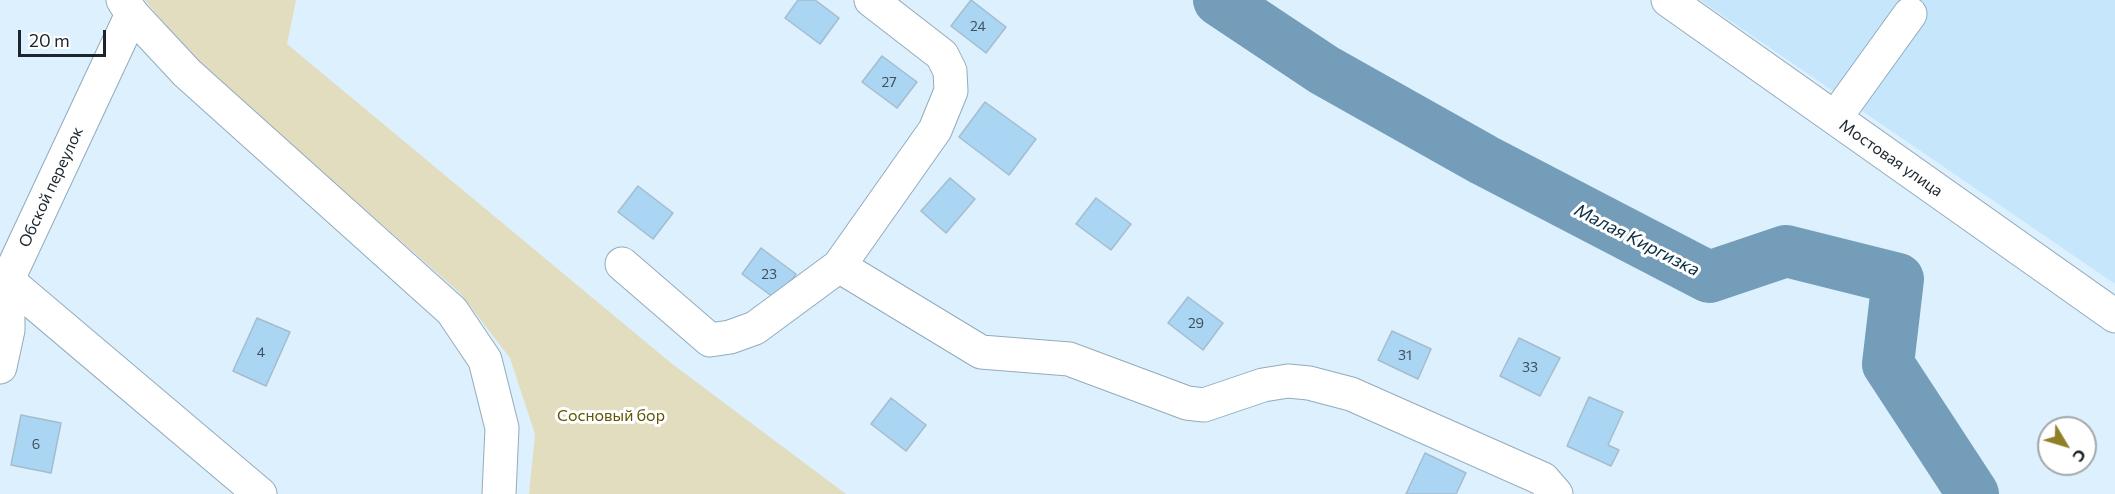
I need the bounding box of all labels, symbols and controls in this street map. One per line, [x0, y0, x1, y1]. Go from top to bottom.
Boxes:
scale bar [21, 18, 110, 56]
house number: 24 [970, 18, 986, 34]
text: 20 m [29, 29, 70, 51]
house number: 27 [881, 74, 897, 90]
street label: Мостовая улица [1836, 115, 1946, 201]
street label: Обской переулок [15, 124, 87, 250]
water label: Малая Киргизка [1571, 199, 1703, 281]
house number: 23 [761, 266, 777, 282]
house number: 29 [1188, 315, 1204, 331]
house number: 4 [257, 344, 265, 360]
house number: 31 [1398, 347, 1412, 363]
house number: 33 [1522, 359, 1538, 375]
park label: Сосновый бор [557, 406, 665, 426]
north arrow [2037, 416, 2097, 476]
house number: 6 [32, 436, 40, 452]
text: С [2069, 446, 2091, 466]

